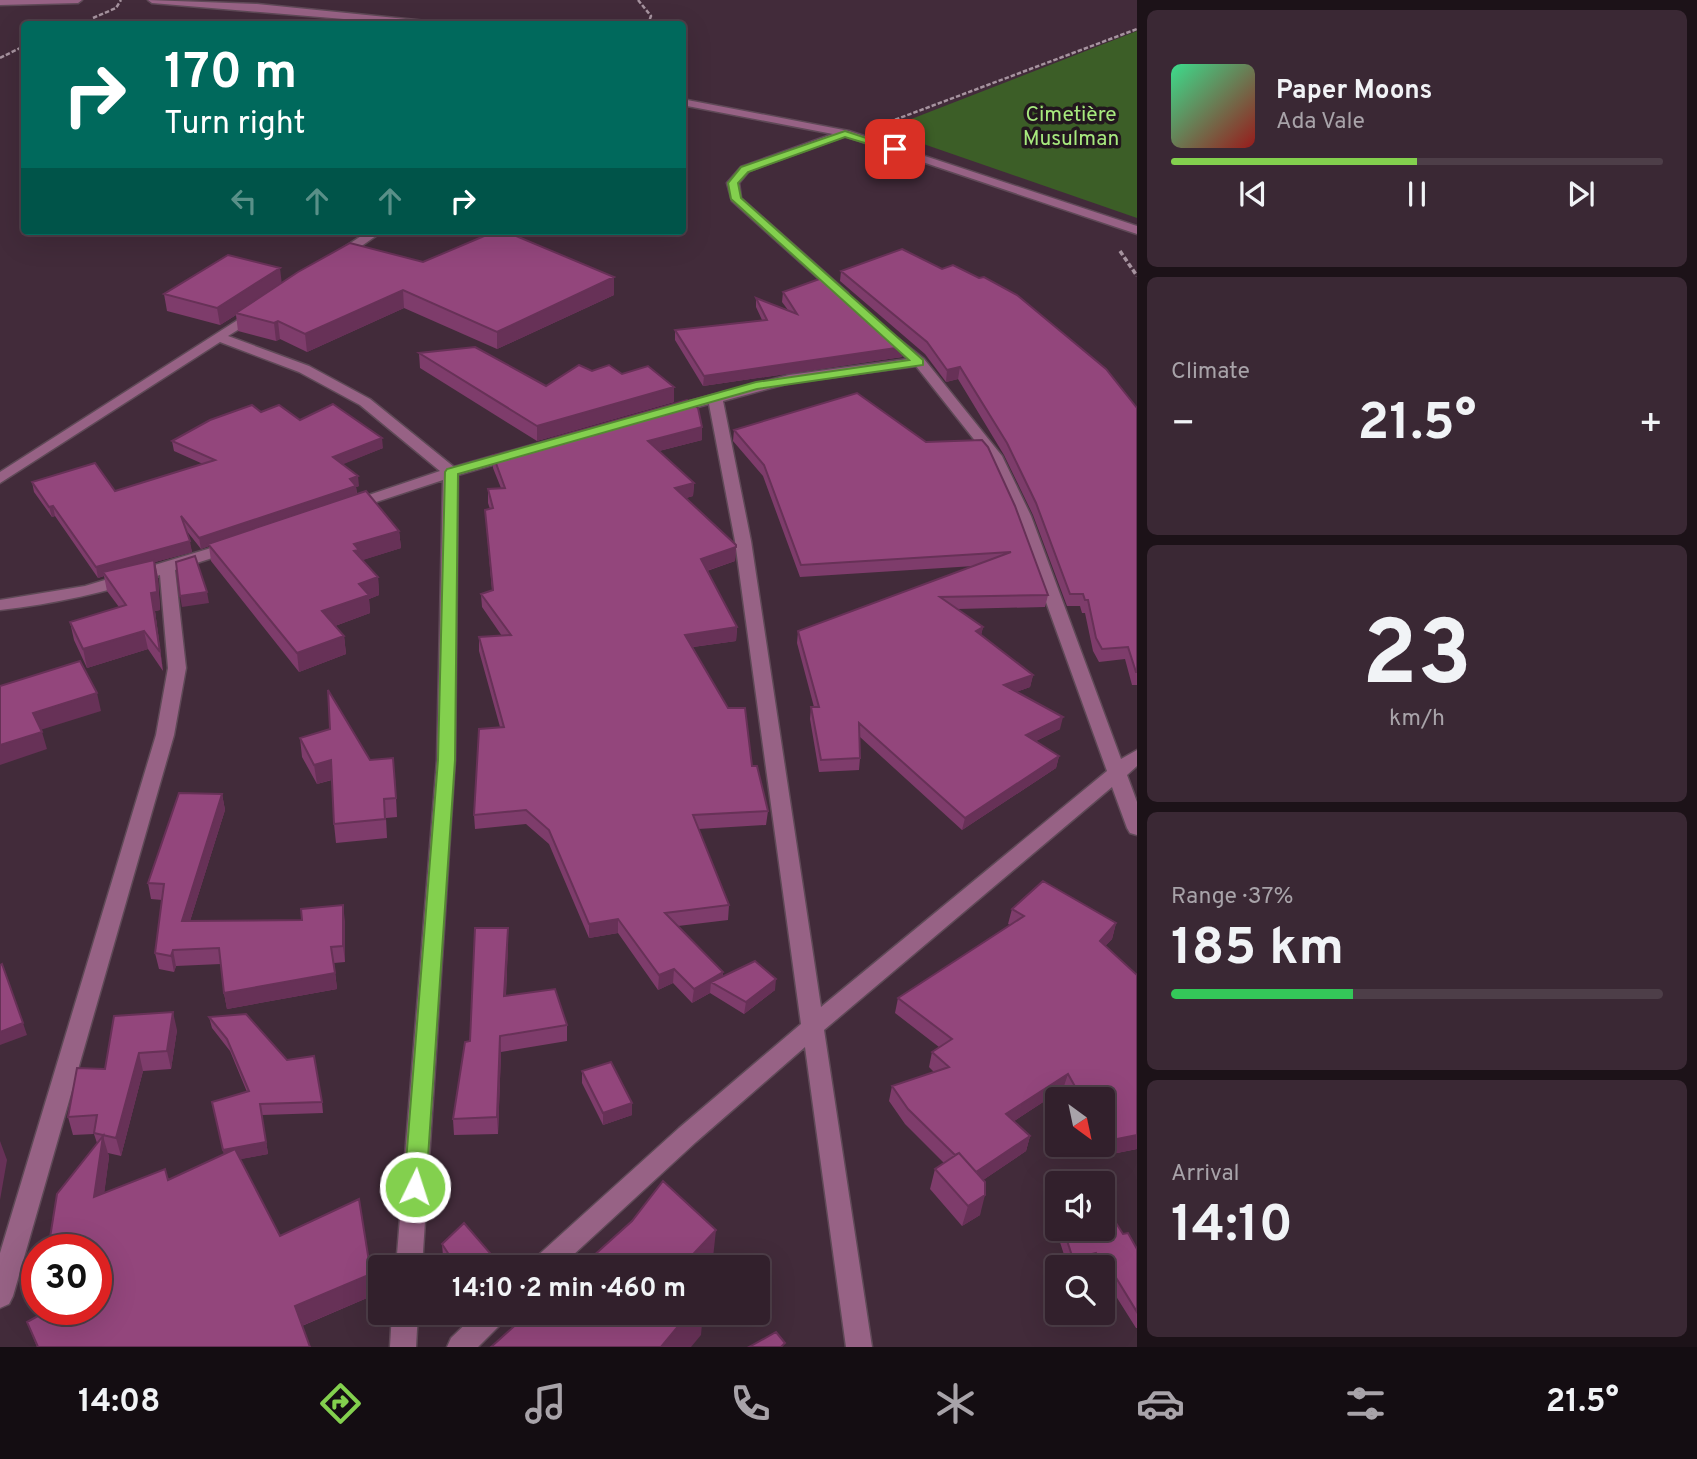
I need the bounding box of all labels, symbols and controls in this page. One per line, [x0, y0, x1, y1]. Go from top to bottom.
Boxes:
text: 170 m [164, 44, 297, 106]
icon: right [49, 49, 140, 140]
text: Paper Moons [1276, 75, 1432, 108]
park label: Cimetière Musulman [1023, 102, 1119, 153]
text: Turn right [164, 105, 306, 145]
text: Ada Vale [1276, 108, 1365, 137]
pin [865, 119, 925, 179]
icon: arrive [876, 130, 914, 168]
icon: previous [1234, 175, 1272, 213]
icon: pause [1398, 175, 1436, 213]
icon: next [1562, 175, 1600, 213]
icon: left [225, 182, 263, 220]
icon: ahead [298, 182, 336, 220]
icon: ahead [371, 182, 409, 220]
icon: right [444, 182, 482, 220]
text: Climate [1171, 358, 1250, 387]
text: 21.5° [1358, 392, 1476, 458]
text: − [1171, 401, 1196, 450]
text: + [1638, 401, 1663, 450]
text: 23 [1362, 602, 1472, 717]
text: km/h [1389, 705, 1445, 734]
text: Range · 37% [1171, 883, 1293, 912]
text: 185 km [1171, 917, 1344, 983]
north arrow [1045, 1087, 1115, 1157]
map controls [1045, 1087, 1115, 1325]
position arrow [378, 1150, 452, 1224]
text: Arrival [1171, 1160, 1240, 1189]
button: sound [1045, 1171, 1115, 1241]
text: 14:10 [1171, 1194, 1293, 1260]
speed limit sign: 30 [21, 1234, 112, 1325]
button: search [1045, 1255, 1115, 1325]
text: 14:10 · 2 min · 460 m [452, 1273, 686, 1306]
icon: directions [316, 1379, 365, 1428]
icon: music [521, 1379, 570, 1428]
icon: phone [726, 1379, 775, 1428]
icon: climate [931, 1379, 980, 1428]
icon: car [1136, 1379, 1185, 1428]
icon: filters [1341, 1379, 1390, 1428]
text: 14:08 [78, 1383, 160, 1423]
text: 21.5° [1546, 1383, 1619, 1423]

